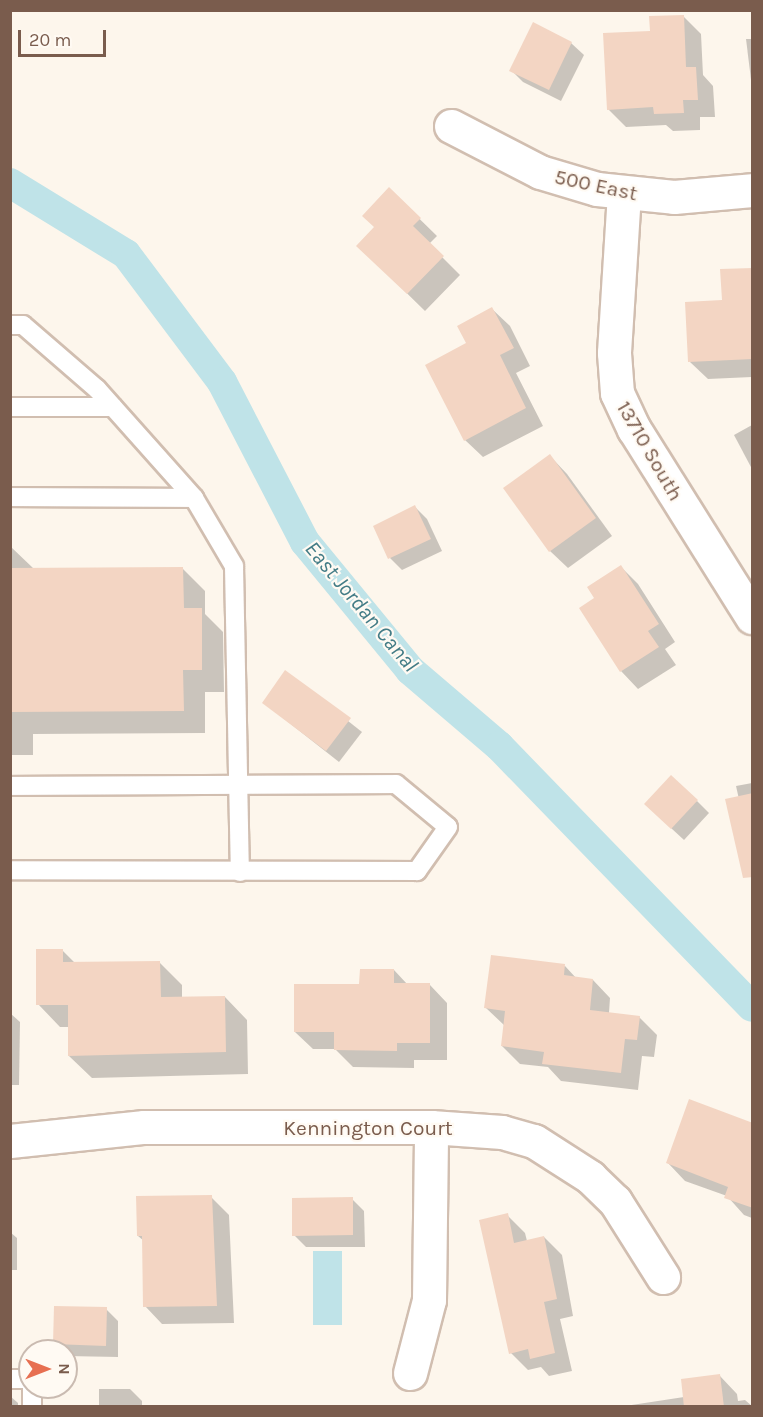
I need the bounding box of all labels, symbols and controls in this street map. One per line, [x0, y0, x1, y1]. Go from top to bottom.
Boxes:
scale bar [21, 18, 110, 56]
text: 20 m [29, 29, 71, 51]
street label: 500 East [552, 164, 640, 206]
street label: 13710 South [611, 397, 689, 505]
water label: East Jordan Canal [299, 536, 423, 678]
street label: Kennington Court [283, 1115, 453, 1141]
north arrow [18, 1339, 78, 1399]
text: N [55, 1363, 74, 1375]

